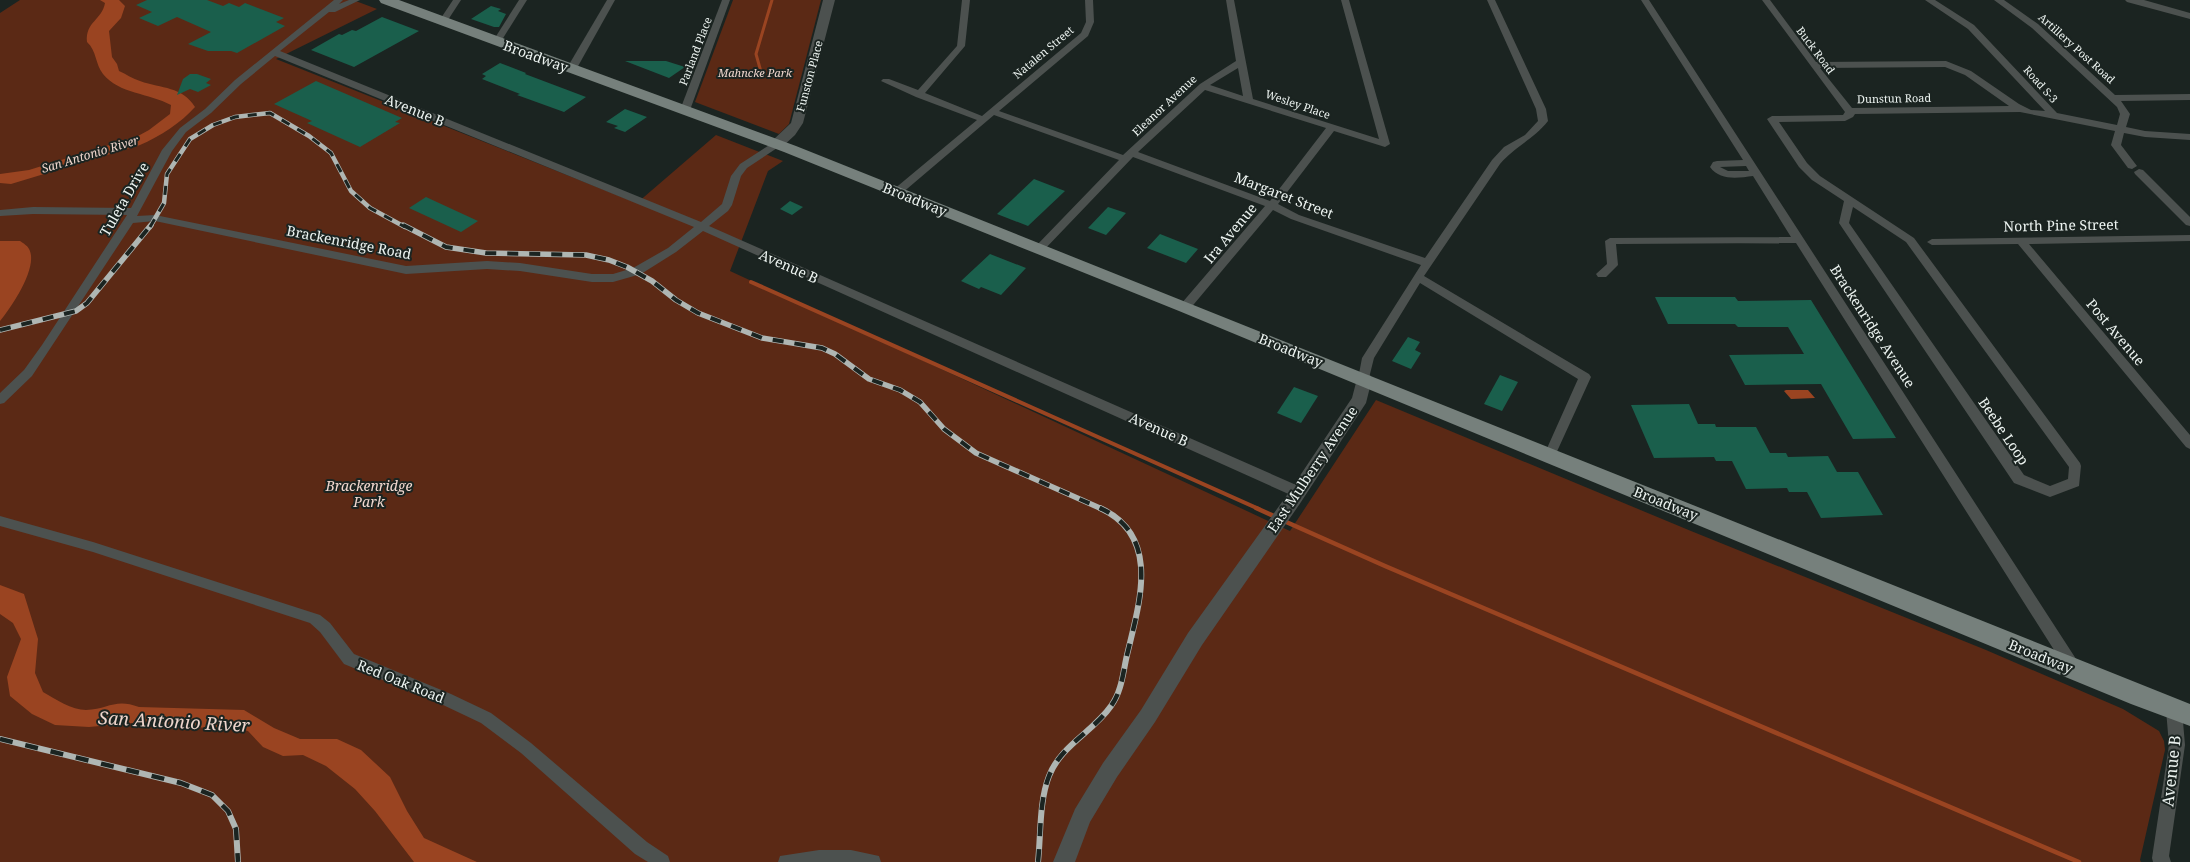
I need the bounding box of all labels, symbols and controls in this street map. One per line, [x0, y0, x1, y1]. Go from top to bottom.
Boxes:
street label: Artillery Post Road [2035, 9, 2119, 87]
street label: Parland Place [675, 15, 715, 87]
street label: Natalen Street [1010, 22, 1076, 82]
street label: Buck Road [1793, 23, 1839, 77]
street label: Broadway [501, 35, 571, 77]
street label: Funston Place [792, 39, 826, 113]
street label: Road S-3 [2020, 62, 2062, 106]
park label: Mahncke Park [717, 65, 793, 80]
street label: Eleanor Avenue [1128, 71, 1200, 139]
street label: Wesley Place [1264, 86, 1333, 122]
street label: Avenue B [382, 89, 448, 131]
street label: Dunstun Road [1857, 90, 1932, 106]
water label: San Antonio River [39, 131, 141, 177]
street label: Tuleta Drive [95, 158, 153, 240]
street label: Margaret Street [1232, 167, 1336, 223]
street label: Broadway [880, 177, 950, 221]
street label: Ira Avenue [1199, 199, 1261, 267]
street label: North Pine Street [2003, 214, 2119, 236]
street label: Brackenridge Road [285, 221, 413, 263]
street label: Avenue B [756, 245, 822, 287]
street label: Brackenridge Avenue [1826, 261, 1920, 391]
street label: Post Avenue [2083, 295, 2149, 369]
street label: Broadway [1256, 328, 1326, 372]
street label: Beebe Loop [1974, 394, 2034, 468]
street label: East Mulberry Avenue [1263, 402, 1361, 536]
street label: Avenue B [1126, 408, 1192, 450]
park label: Brackenridge Park [325, 476, 413, 511]
street label: Broadway [1631, 481, 1701, 525]
street label: Broadway [2006, 634, 2076, 678]
street label: Red Oak Road [354, 655, 448, 707]
water label: San Antonio River [98, 705, 251, 737]
street label: Avenue B [2156, 734, 2186, 808]

